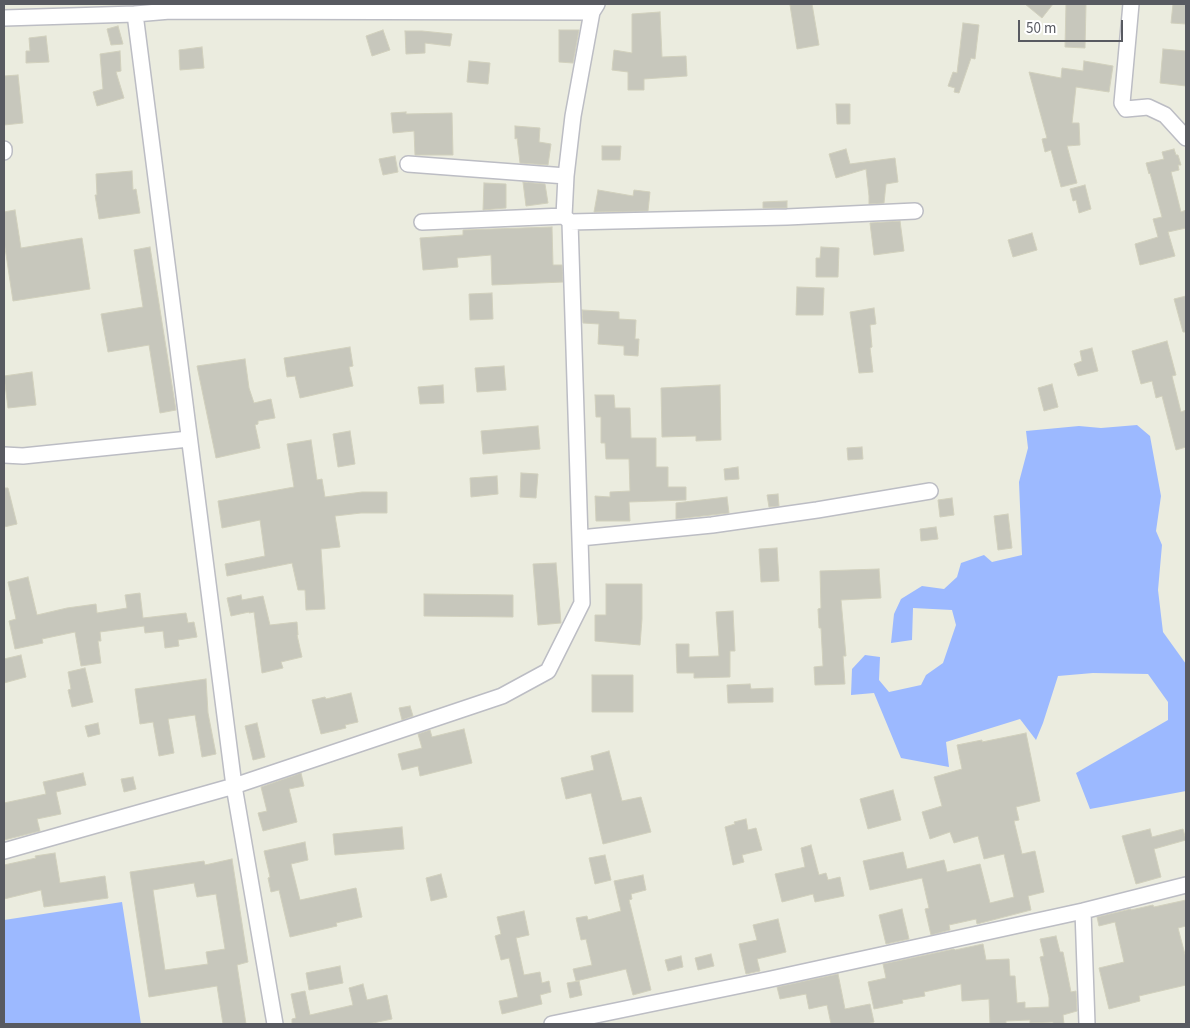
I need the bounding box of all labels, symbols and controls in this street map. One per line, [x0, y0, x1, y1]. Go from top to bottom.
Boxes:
scale bar [1020, 10, 1125, 42]
text: 50 m [1026, 18, 1056, 39]

